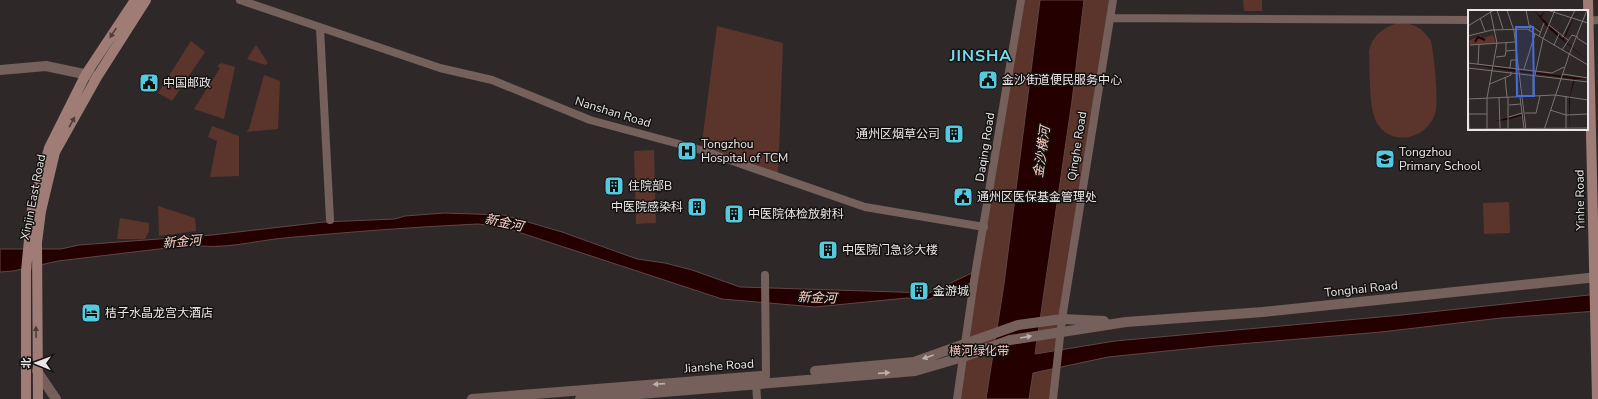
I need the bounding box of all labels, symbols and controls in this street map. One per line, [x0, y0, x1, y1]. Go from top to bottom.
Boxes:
inset map [1468, 10, 1588, 130]
one-way arrow [110, 27, 117, 39]
district label: JINSHA [949, 45, 1012, 67]
public building icon: 金沙街道便民服务中心 [977, 69, 999, 91]
public building icon: 中国邮政 [138, 72, 160, 94]
place label: 金沙街道便民服务中心 [1002, 72, 1122, 88]
place label: 中国邮政 [163, 75, 211, 91]
street label: Nanshan Road [573, 93, 653, 131]
street label: Qinghe Road [1064, 110, 1090, 182]
street label: Daqing Road [972, 111, 998, 183]
one-way arrow [69, 116, 75, 127]
water label: 金沙横河 [1029, 122, 1055, 179]
building icon: 通州区烟草公司 [943, 123, 965, 145]
place label: 通州区烟草公司 [856, 126, 940, 142]
place label: Tongzhou Hospital of TCM [701, 136, 788, 166]
hospital icon: Tongzhou Hospital of TCM [676, 140, 698, 162]
place label: Tongzhou Primary School [1399, 144, 1481, 174]
school or university icon: Tongzhou Primary School [1374, 148, 1396, 170]
street label: Xinjin East Road [17, 153, 49, 241]
street label: Yinhe Road [1571, 169, 1589, 232]
building icon: 住院部B [603, 175, 625, 197]
place label: 住院部B [628, 178, 672, 194]
public building icon: 通州区医保基金管理处 [952, 186, 974, 208]
place label: 通州区医保基金管理处 [977, 189, 1097, 205]
building icon: 中医院感染科 [686, 196, 708, 218]
place label: 中医院感染科 [611, 199, 683, 215]
building icon: 中医院体检放射科 [723, 203, 745, 225]
place label: 中医院体检放射科 [748, 206, 844, 222]
water label: 新金河 [483, 210, 528, 236]
water label: 新金河 [162, 231, 205, 253]
building icon: 中医院门急诊大楼 [817, 239, 839, 261]
place label: 中医院门急诊大楼 [842, 242, 938, 258]
street label: Tonghai Road [1323, 277, 1399, 301]
building icon: 金游城 [908, 280, 930, 302]
place label: 金游城 [933, 283, 969, 299]
water label: 新金河 [797, 288, 840, 308]
hotel icon: 桔子水晶龙宫大酒店 [80, 302, 102, 324]
place label: 桔子水晶龙宫大酒店 [105, 305, 213, 321]
one-way arrow [33, 325, 39, 338]
one-way arrow [1020, 334, 1032, 340]
north arrow [16, 343, 56, 383]
park label: 横河绿化带 [949, 343, 1009, 359]
one-way arrow [921, 355, 933, 361]
street label: Jianshe Road [683, 356, 754, 376]
text: 北 [19, 357, 34, 368]
one-way arrow [878, 370, 890, 377]
one-way arrow [653, 380, 665, 387]

